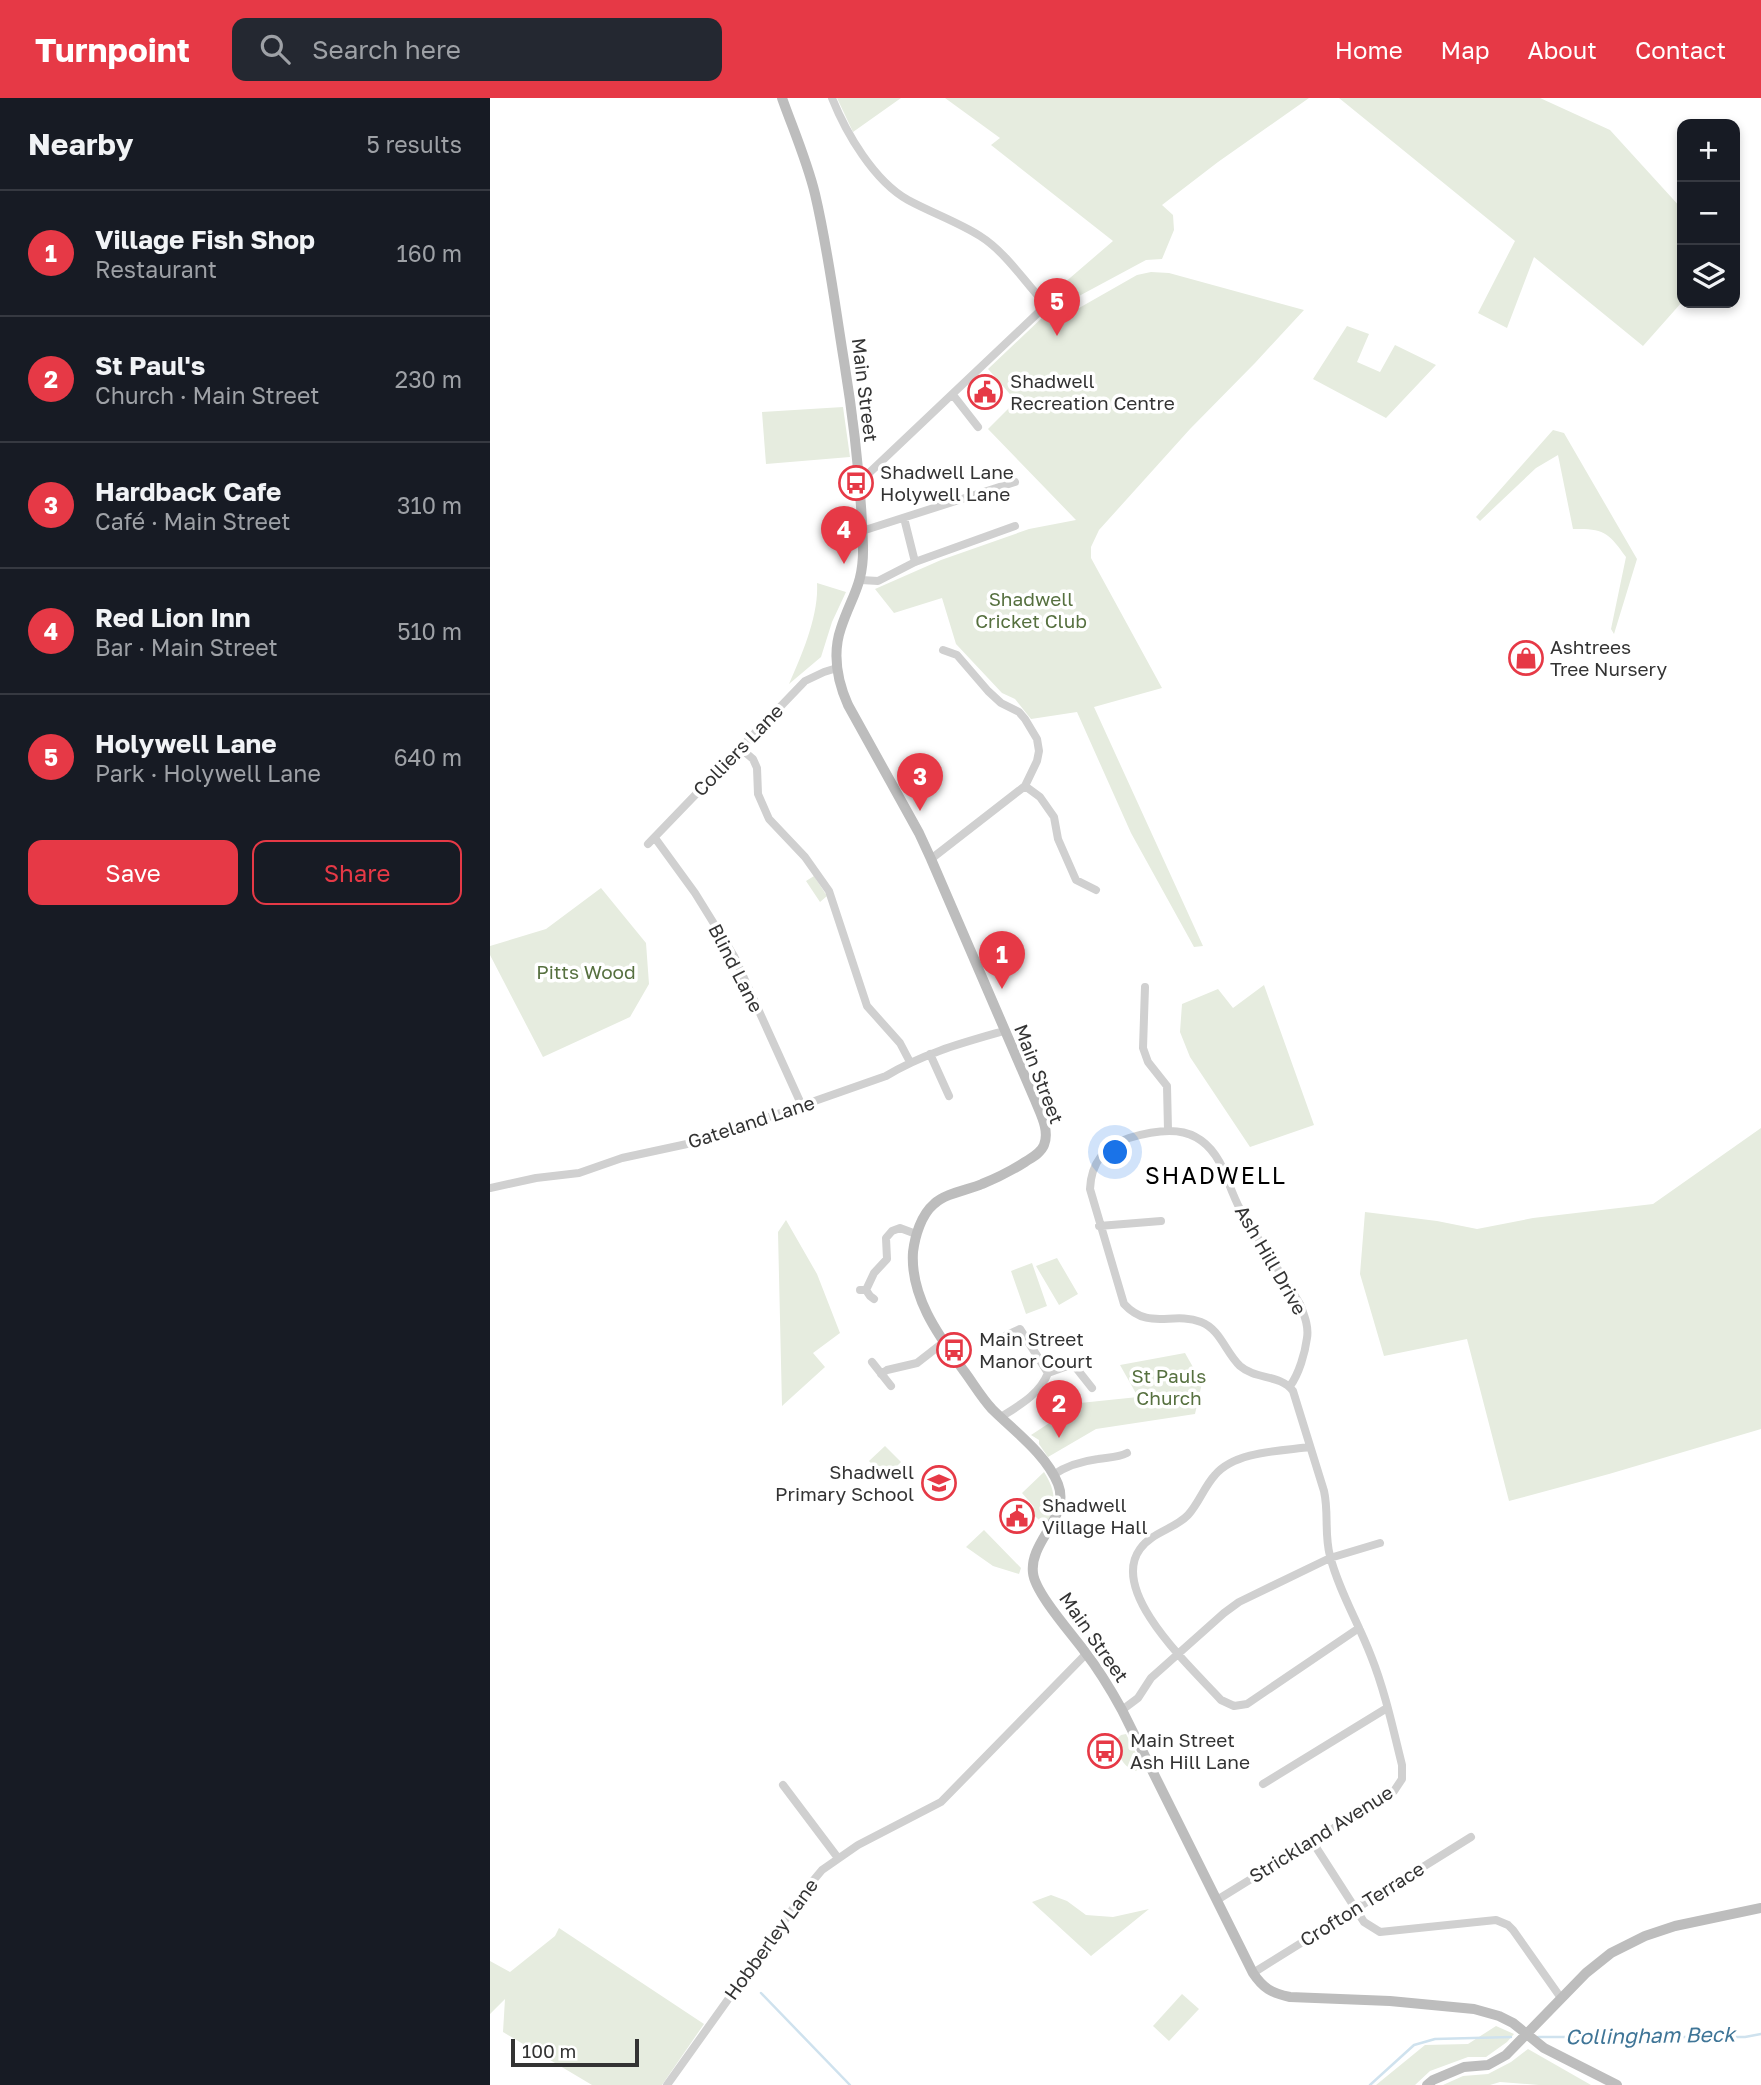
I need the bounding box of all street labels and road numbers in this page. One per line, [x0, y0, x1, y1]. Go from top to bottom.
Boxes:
street label: Main Street [848, 337, 883, 443]
street label: Colliers Lane [688, 699, 787, 801]
street label: Blind Lane [704, 920, 769, 1016]
street label: Main Street [1010, 1021, 1069, 1127]
street label: Gateland Lane [685, 1090, 817, 1153]
street label: Ash Hill Drive [1231, 1201, 1312, 1319]
street label: Main Street [1055, 1587, 1134, 1686]
street label: Strickland Avenue [1245, 1780, 1397, 1887]
street label: Crofton Terrace [1296, 1856, 1428, 1951]
street label: Hobberley Lane [719, 1874, 822, 2004]

